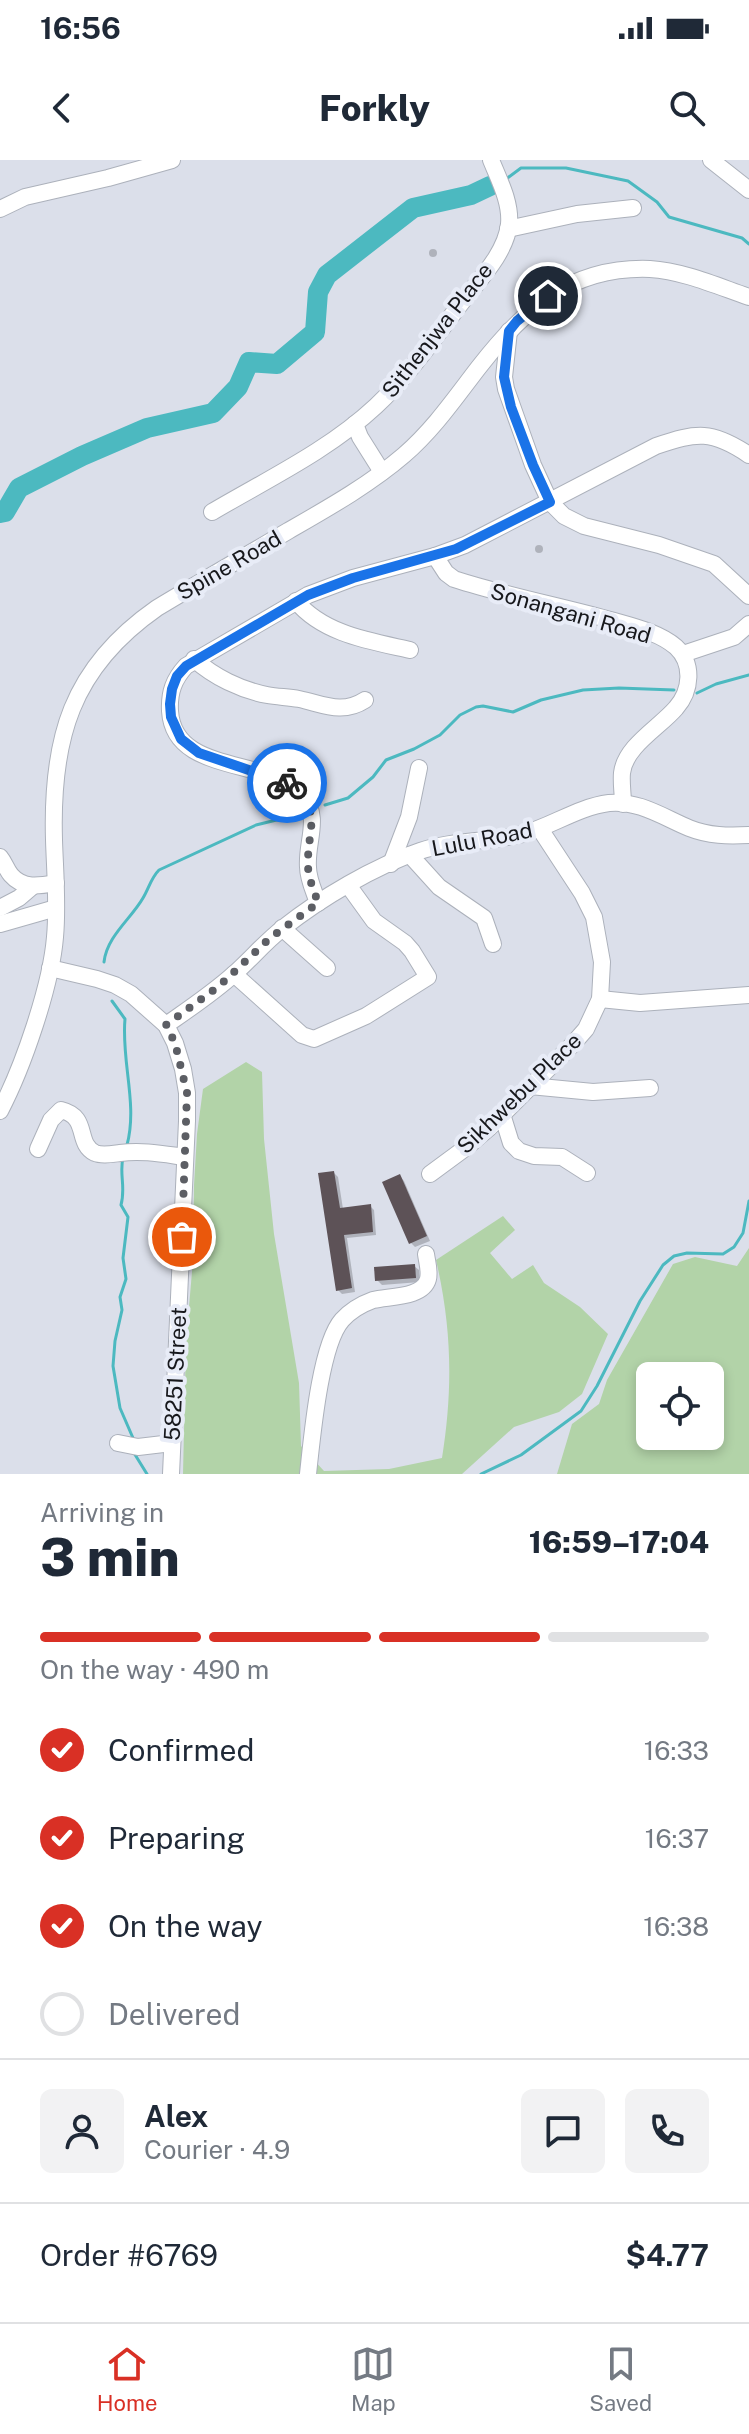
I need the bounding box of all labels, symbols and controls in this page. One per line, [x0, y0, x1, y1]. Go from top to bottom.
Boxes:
text: 16:56 [40, 10, 121, 46]
icon: back [40, 86, 84, 130]
icon: search [665, 86, 709, 130]
text: Forkly [319, 87, 430, 129]
street label: Sithenjwa Place [376, 257, 498, 403]
pin [514, 262, 582, 330]
icon: home [526, 274, 570, 318]
street label: Spine Road [172, 525, 286, 605]
street label: Sonangani Road [488, 578, 654, 648]
courier [247, 743, 327, 823]
icon: bike [265, 761, 309, 805]
street label: Lulu Road [429, 816, 535, 862]
street label: Sikhwebu Place [451, 1027, 587, 1159]
pin [148, 1203, 216, 1271]
icon: bag [160, 1215, 204, 1259]
street label: 58251 Street [159, 1306, 191, 1442]
map controls [636, 1362, 724, 1450]
button: locate [636, 1362, 724, 1450]
text: Arriving in [40, 1497, 164, 1528]
text: 16:59–17:04 [529, 1524, 709, 1560]
text: 3 min [40, 1527, 180, 1588]
text: On the way · 490 m [40, 1654, 269, 1685]
icon: check [40, 1728, 84, 1772]
text: Confirmed [108, 1732, 254, 1768]
text: 16:33 [644, 1735, 709, 1766]
icon: check [40, 1816, 84, 1860]
text: Preparing [108, 1820, 245, 1856]
text: 16:37 [645, 1823, 709, 1854]
icon: check [40, 1904, 84, 1948]
text: On the way [108, 1908, 262, 1944]
text: 16:38 [643, 1911, 709, 1942]
text: Delivered [108, 1996, 240, 2032]
button: person [40, 2089, 124, 2173]
button: chat [521, 2089, 605, 2173]
button: phone [625, 2089, 709, 2173]
text: Alex [144, 2098, 208, 2134]
text: Courier · 4.9 [144, 2134, 290, 2165]
text: Order #6769 [40, 2237, 218, 2273]
text: $4.77 [626, 2237, 709, 2273]
tab: Home [97, 2342, 157, 2416]
tab: Map [351, 2342, 396, 2416]
tab: Saved [589, 2342, 652, 2416]

